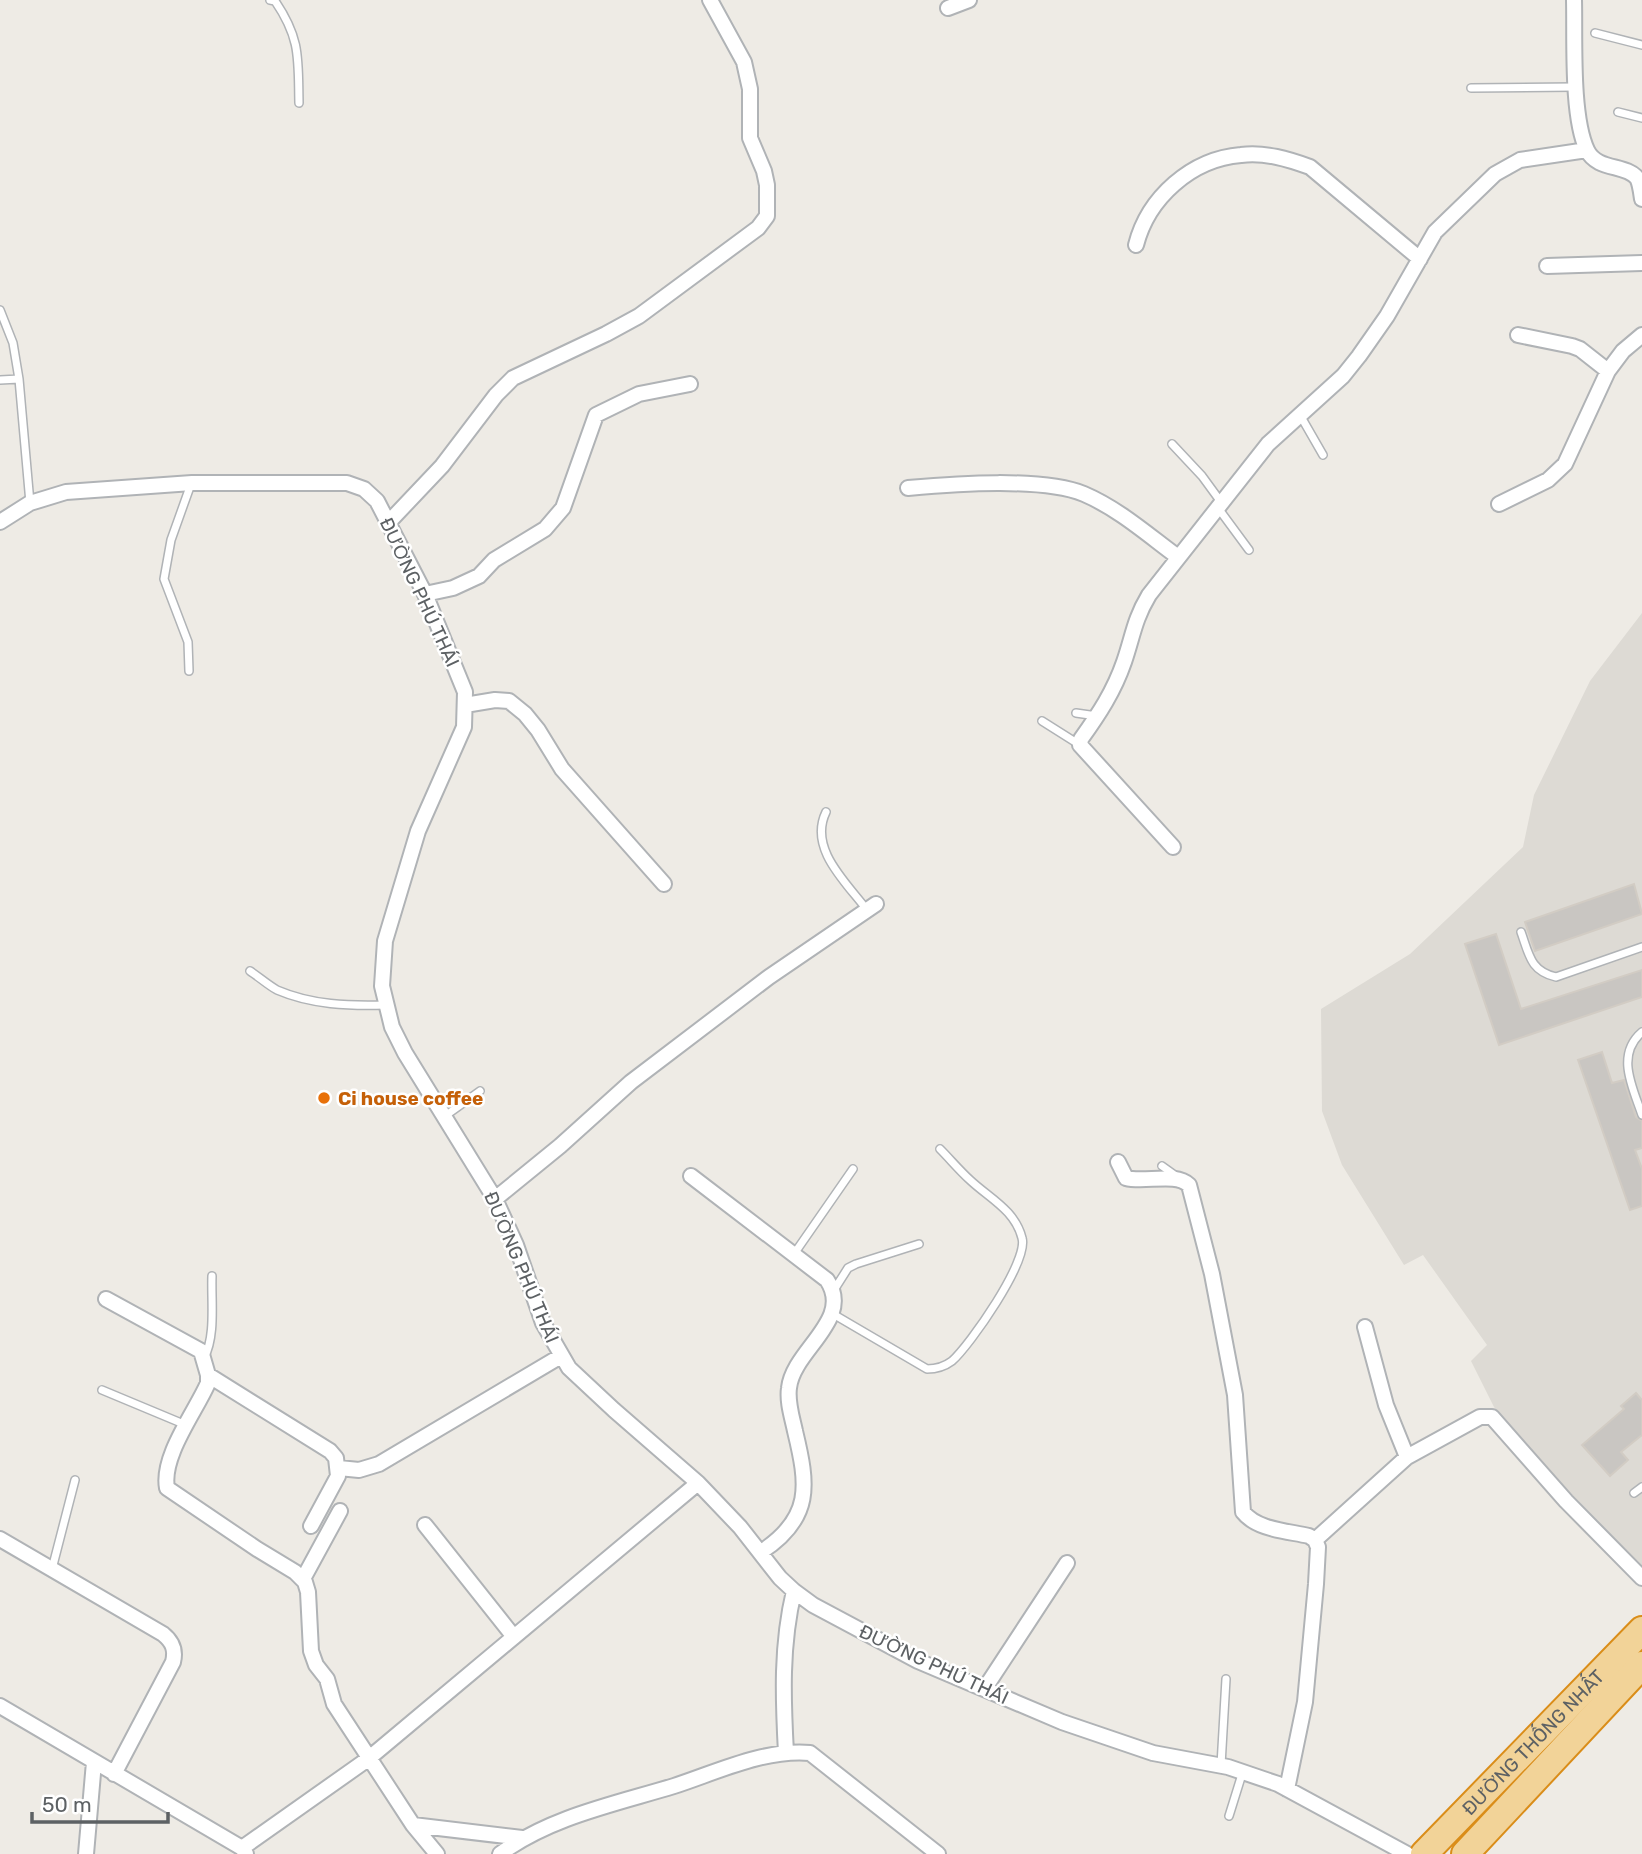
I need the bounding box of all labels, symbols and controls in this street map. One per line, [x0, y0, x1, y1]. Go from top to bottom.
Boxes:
street label: ĐƯỜNG PHÚ THÁI [375, 514, 464, 671]
place label: Ci house coffee [338, 1087, 483, 1110]
marker: Ci house coffee [316, 1090, 332, 1106]
street label: ĐƯỜNG PHÚ THÁI [479, 1188, 564, 1346]
street label: ĐƯỜNG PHÚ THÁI [855, 1620, 1012, 1709]
street label: ĐƯỜNG THỐNG NHẤT [1457, 1665, 1609, 1820]
scale bar [32, 1780, 168, 1824]
text: 50 m [42, 1792, 92, 1817]

